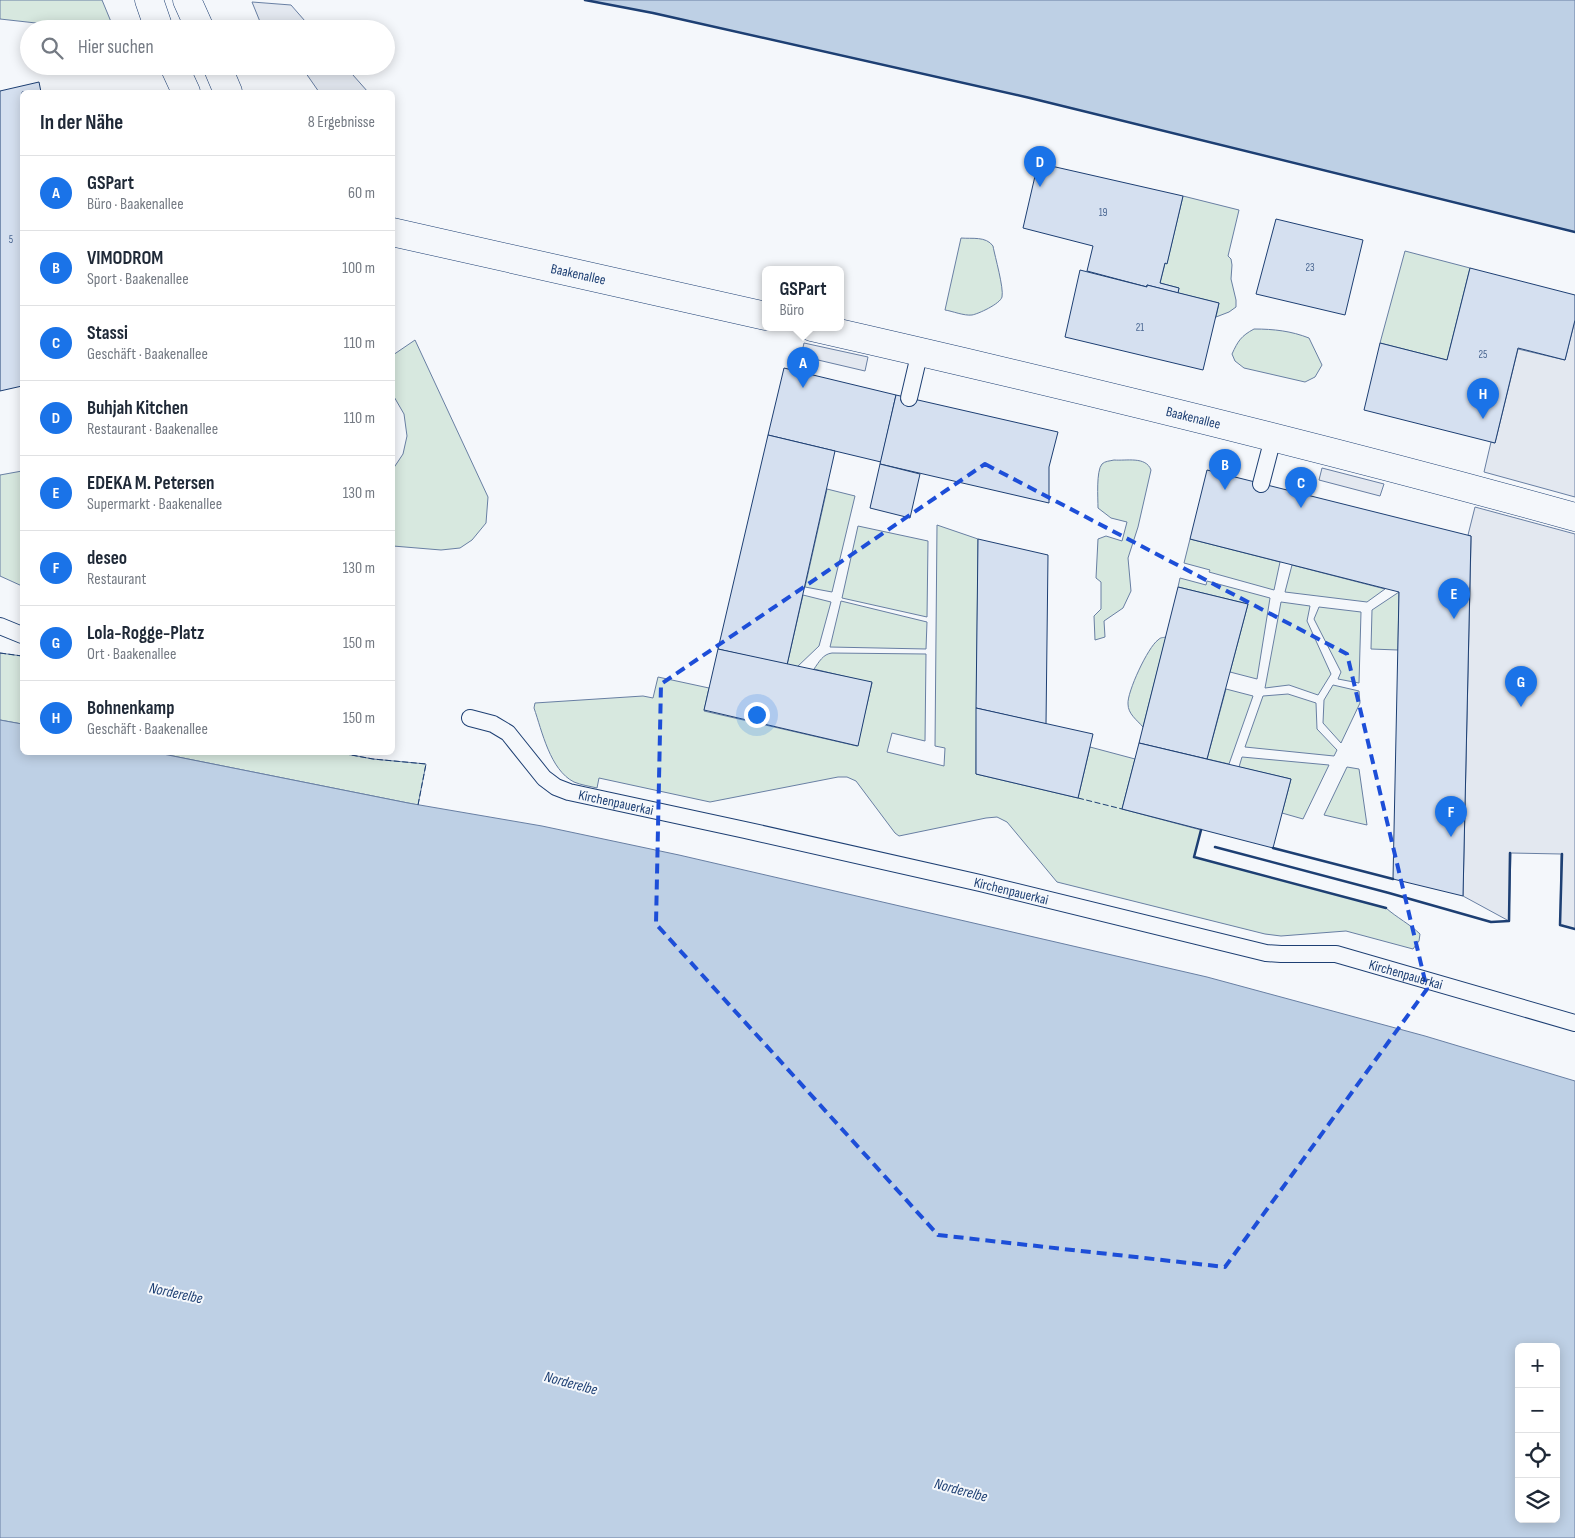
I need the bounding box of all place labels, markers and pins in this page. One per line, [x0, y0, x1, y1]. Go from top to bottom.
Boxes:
pin: D [1024, 146, 1056, 187]
pin: A [787, 347, 819, 388]
pin: H [1467, 378, 1499, 419]
pin: B [1209, 449, 1241, 490]
pin: C [1285, 467, 1317, 508]
pin: E [1438, 578, 1470, 619]
pin: G [1505, 666, 1537, 707]
pin: F [1435, 796, 1467, 837]

